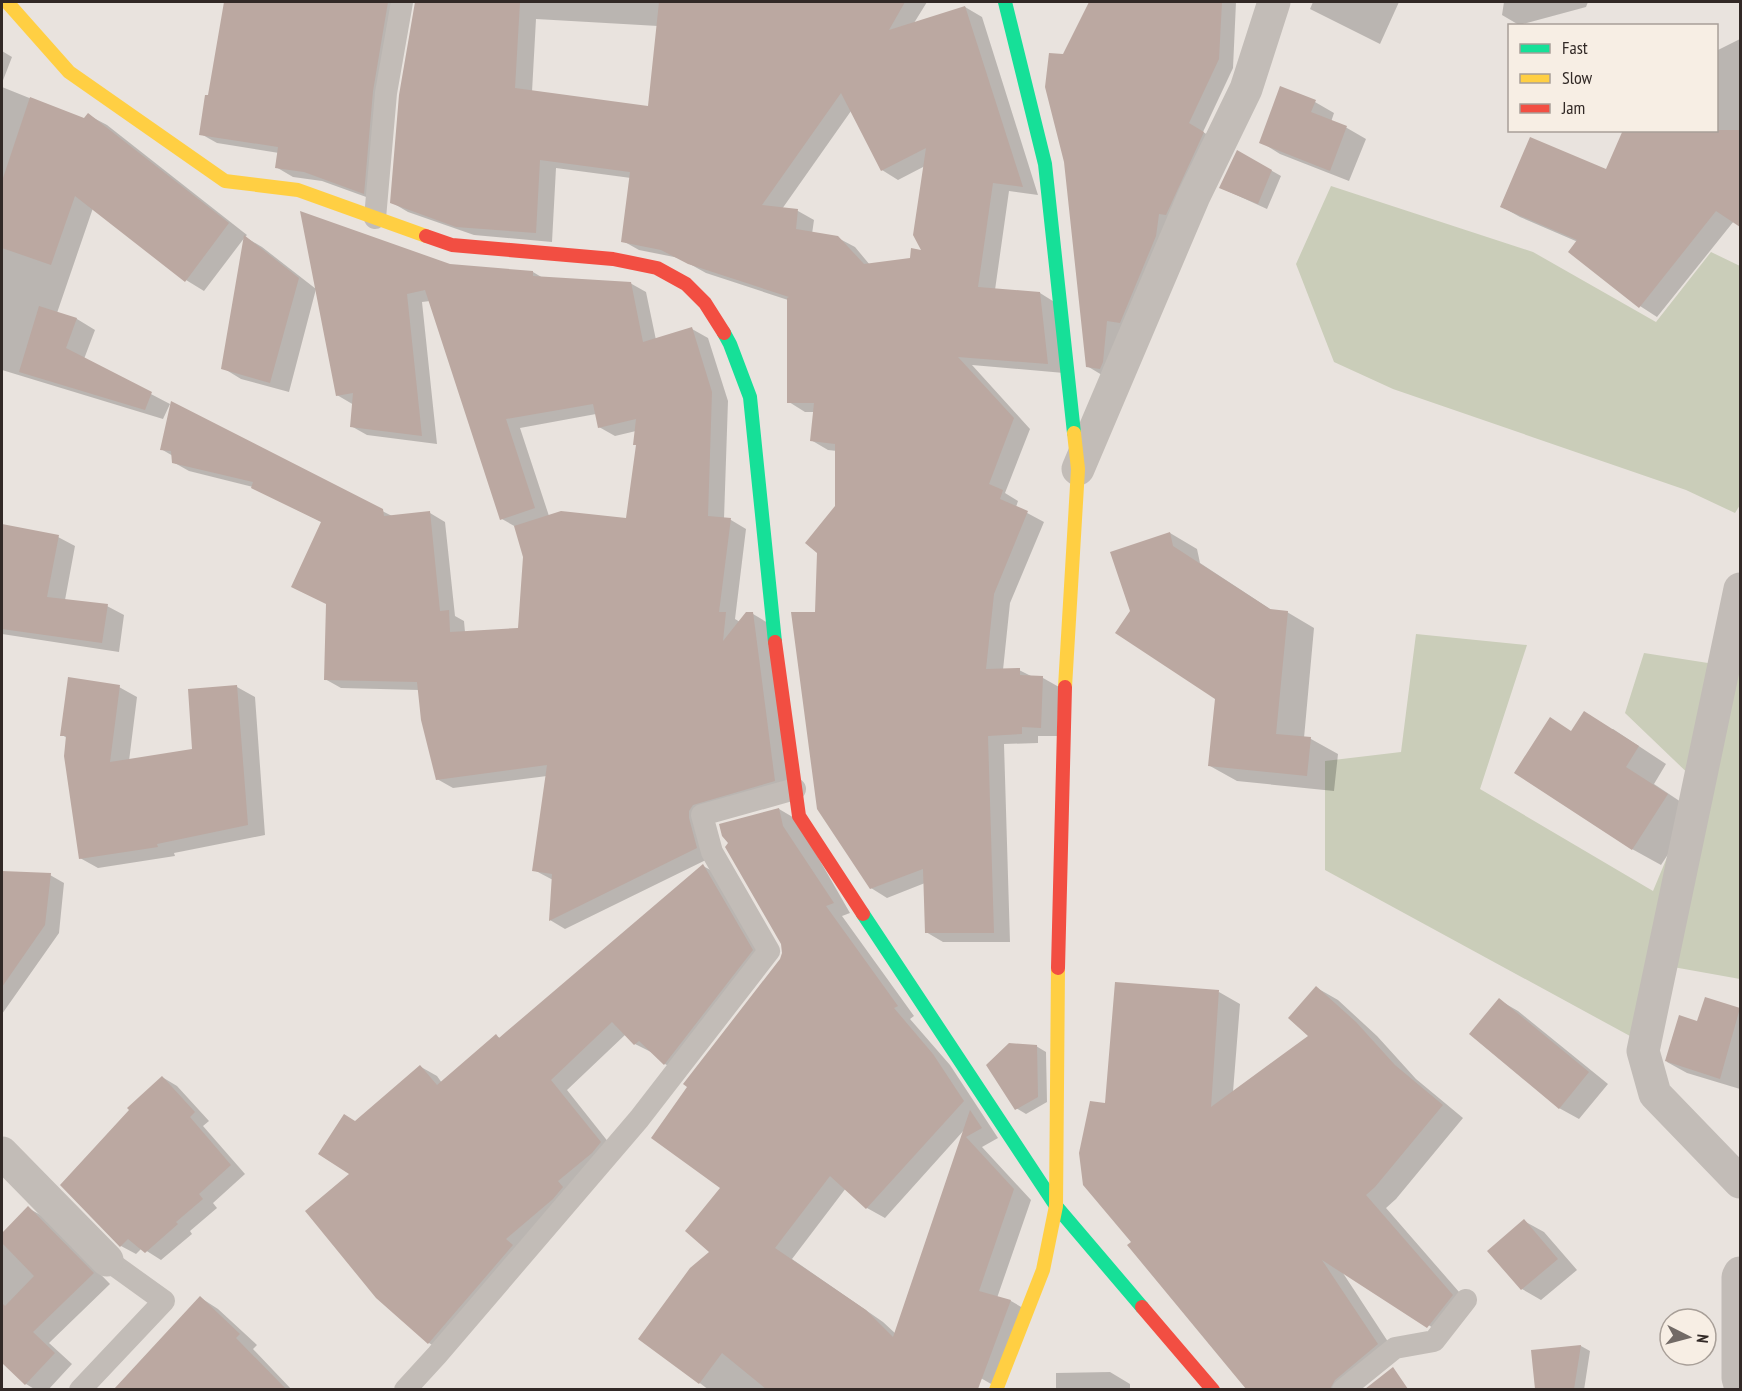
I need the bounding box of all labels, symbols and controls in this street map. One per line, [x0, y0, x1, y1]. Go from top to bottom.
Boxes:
legend [1508, 24, 1718, 132]
text: Fast [1562, 36, 1588, 59]
text: Slow [1562, 66, 1593, 89]
text: Jam [1561, 96, 1585, 119]
north arrow [1658, 1307, 1718, 1367]
text: N [1693, 1333, 1713, 1344]

